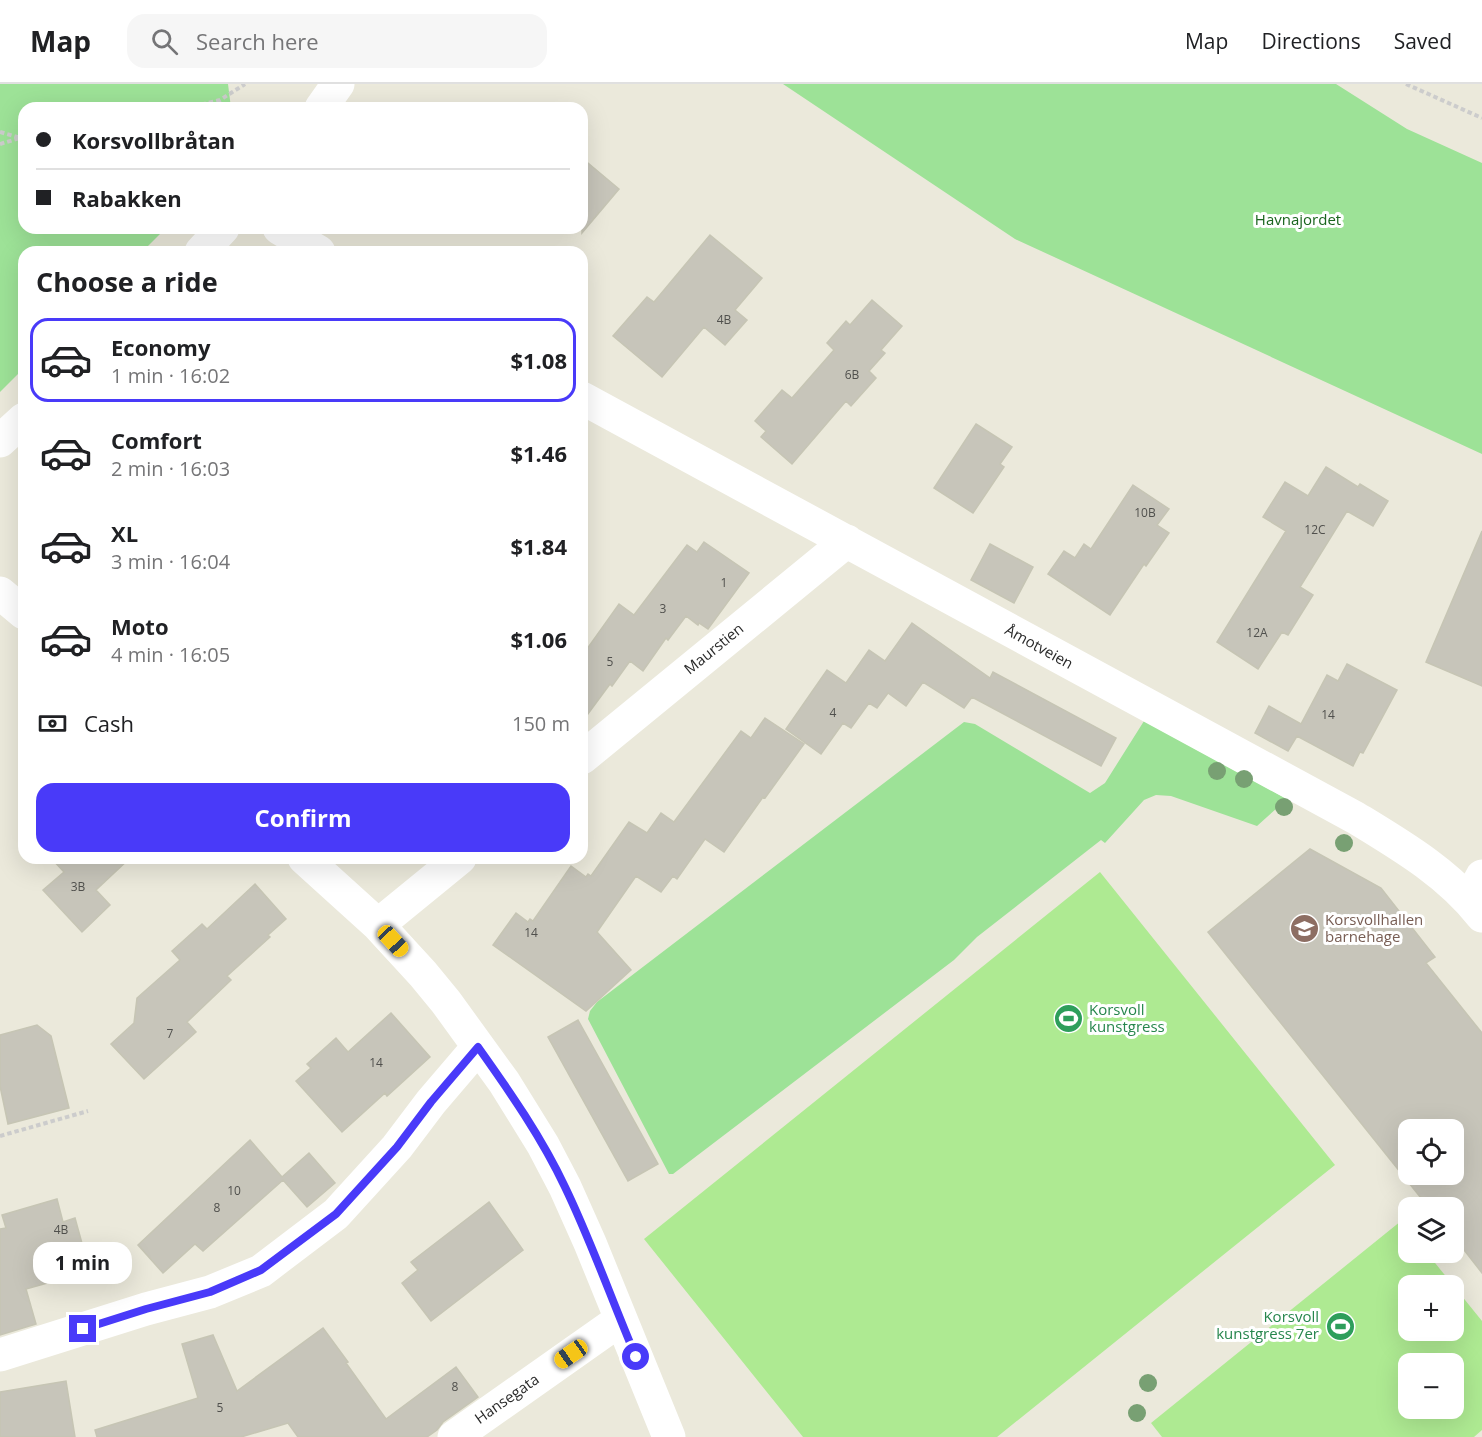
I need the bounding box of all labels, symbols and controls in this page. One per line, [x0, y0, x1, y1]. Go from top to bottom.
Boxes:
search box [127, 14, 547, 68]
text: Map [30, 22, 91, 60]
icon: search [148, 25, 181, 58]
text: Search here [196, 26, 319, 56]
text: Map [1185, 27, 1228, 55]
text: Directions [1261, 27, 1361, 55]
text: Saved [1394, 27, 1452, 55]
text: Korsvollbråtan [72, 125, 235, 155]
text: Rabakken [72, 183, 182, 213]
park label: Havnajordet [1255, 209, 1341, 229]
text: Choose a ride [36, 263, 218, 300]
house number: 4B [717, 311, 732, 328]
text: Economy [111, 332, 210, 362]
icon: car [39, 333, 93, 387]
text: $1.08 [510, 345, 567, 375]
text: 1 min · 16:02 [111, 362, 230, 389]
house number: 6B [845, 366, 860, 383]
text: Comfort [111, 425, 202, 455]
icon: car [39, 426, 93, 480]
text: $1.46 [510, 438, 567, 468]
text: 2 min · 16:03 [111, 455, 230, 482]
house number: 10B [1134, 504, 1156, 521]
text: XL [111, 518, 138, 548]
icon: car [39, 519, 93, 573]
house number: 12C [1304, 521, 1326, 538]
text: $1.84 [510, 531, 567, 561]
text: 3 min · 16:04 [111, 548, 230, 575]
house number: 1 [721, 574, 727, 591]
house number: 3 [660, 600, 667, 617]
text: Moto [111, 611, 169, 641]
icon: car [39, 612, 93, 666]
street label: Maurstien [679, 618, 747, 678]
street label: Åmotveien [1002, 619, 1077, 673]
text: $1.06 [510, 624, 567, 654]
house number: 12A [1246, 624, 1268, 641]
text: 4 min · 16:05 [111, 641, 230, 668]
house number: 5 [607, 653, 614, 670]
house number: 4 [830, 704, 837, 721]
house number: 14 [1321, 706, 1335, 723]
icon: cash [36, 707, 69, 740]
text: Cash [84, 708, 134, 738]
text: 150 m [512, 710, 570, 737]
button: Confirm [36, 783, 570, 852]
house number: 3B [71, 878, 86, 895]
place label: Korsvollhallen barnehage [1325, 909, 1423, 946]
school or university icon: Korsvollhallen barnehage [1288, 913, 1320, 945]
car [374, 922, 412, 960]
house number: 14 [524, 924, 538, 941]
place label: Korsvoll kunstgress [1089, 999, 1165, 1036]
sports icon: Korsvoll kunstgress [1052, 1003, 1084, 1035]
house number: 7 [167, 1025, 174, 1042]
house number: 14 [369, 1054, 383, 1071]
map controls [1398, 1119, 1464, 1419]
button: locate [1398, 1119, 1464, 1185]
house number: 10 [227, 1182, 241, 1199]
button: layers [1398, 1197, 1464, 1263]
house number: 8 [214, 1199, 221, 1216]
house number: 4B [54, 1221, 69, 1238]
callout: 1 min [34, 1242, 132, 1284]
text: 1 min [55, 1249, 110, 1276]
button: + [1398, 1275, 1464, 1341]
place label: Korsvoll kunstgress 7er [1216, 1306, 1319, 1343]
sports icon: Korsvoll kunstgress 7er [1324, 1310, 1356, 1342]
route end [69, 1315, 96, 1342]
car [551, 1336, 591, 1372]
route start [622, 1343, 649, 1370]
button: − [1398, 1353, 1464, 1419]
street label: Hansegata [470, 1369, 543, 1428]
house number: 8 [452, 1378, 459, 1395]
house number: 5 [217, 1399, 224, 1416]

